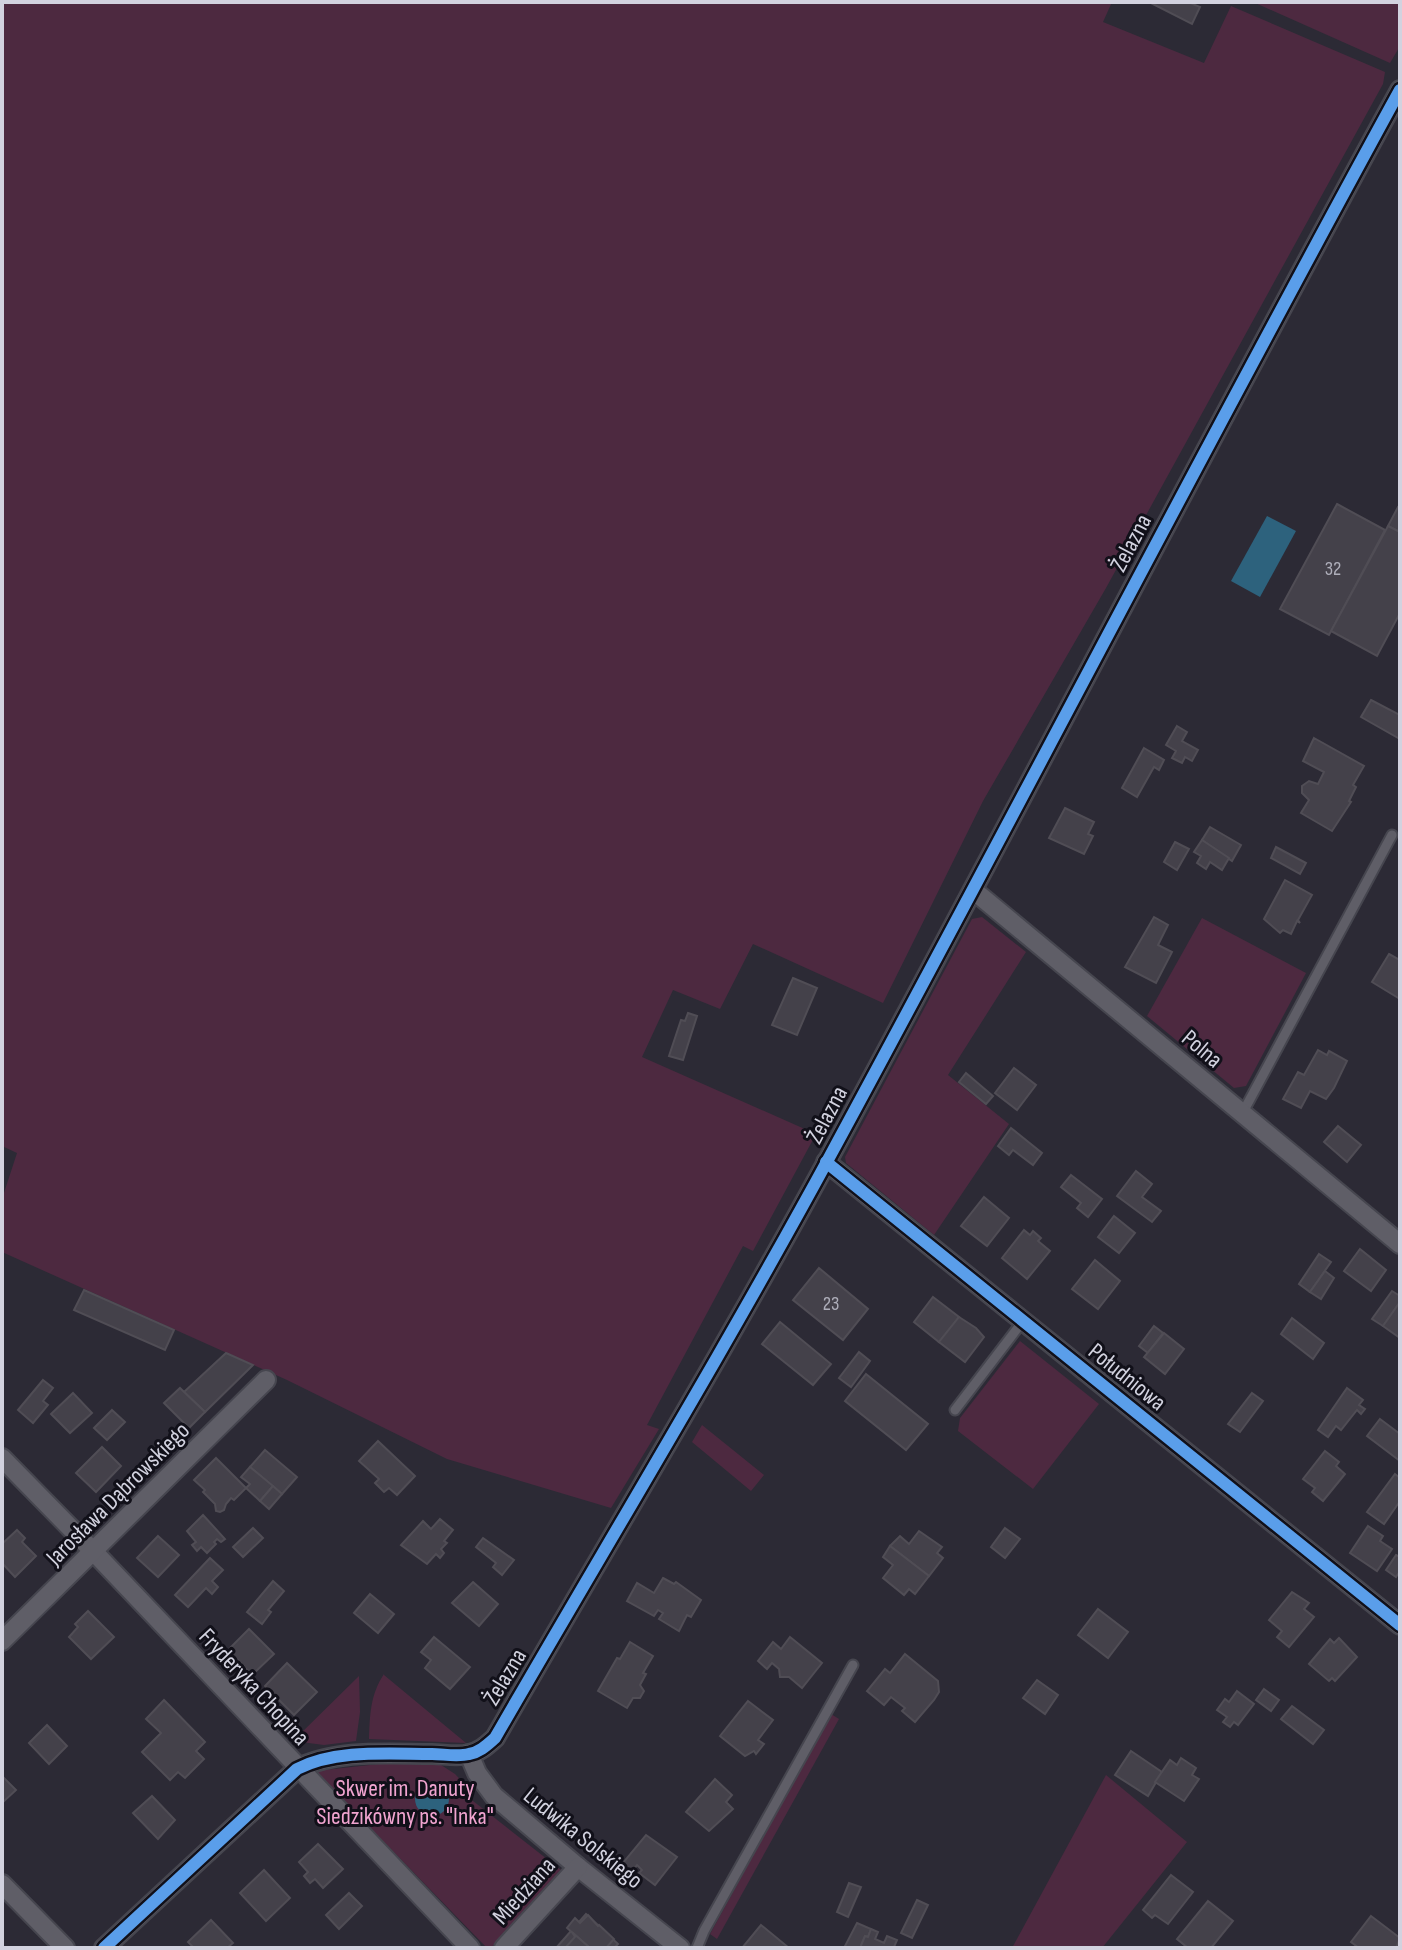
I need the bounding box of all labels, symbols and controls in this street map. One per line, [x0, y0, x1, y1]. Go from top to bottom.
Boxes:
street label: Żelazna [1104, 509, 1158, 577]
house number: 32 [1325, 557, 1341, 581]
street label: Polna [1176, 1024, 1228, 1074]
street label: Żelazna [800, 1081, 854, 1149]
house number: 23 [823, 1292, 839, 1316]
street label: Południowa [1082, 1337, 1172, 1417]
street label: Jarosława Dąbrowskiego [39, 1416, 196, 1573]
street label: Fryderyka Chopina [193, 1623, 315, 1751]
street label: Żelazna [477, 1643, 533, 1711]
park label: Skwer im. Danuty Siedzikówny ps. "Inka" [316, 1774, 494, 1831]
street label: Ludwika Solskiego [517, 1781, 649, 1895]
street label: Miedziana [486, 1851, 562, 1931]

